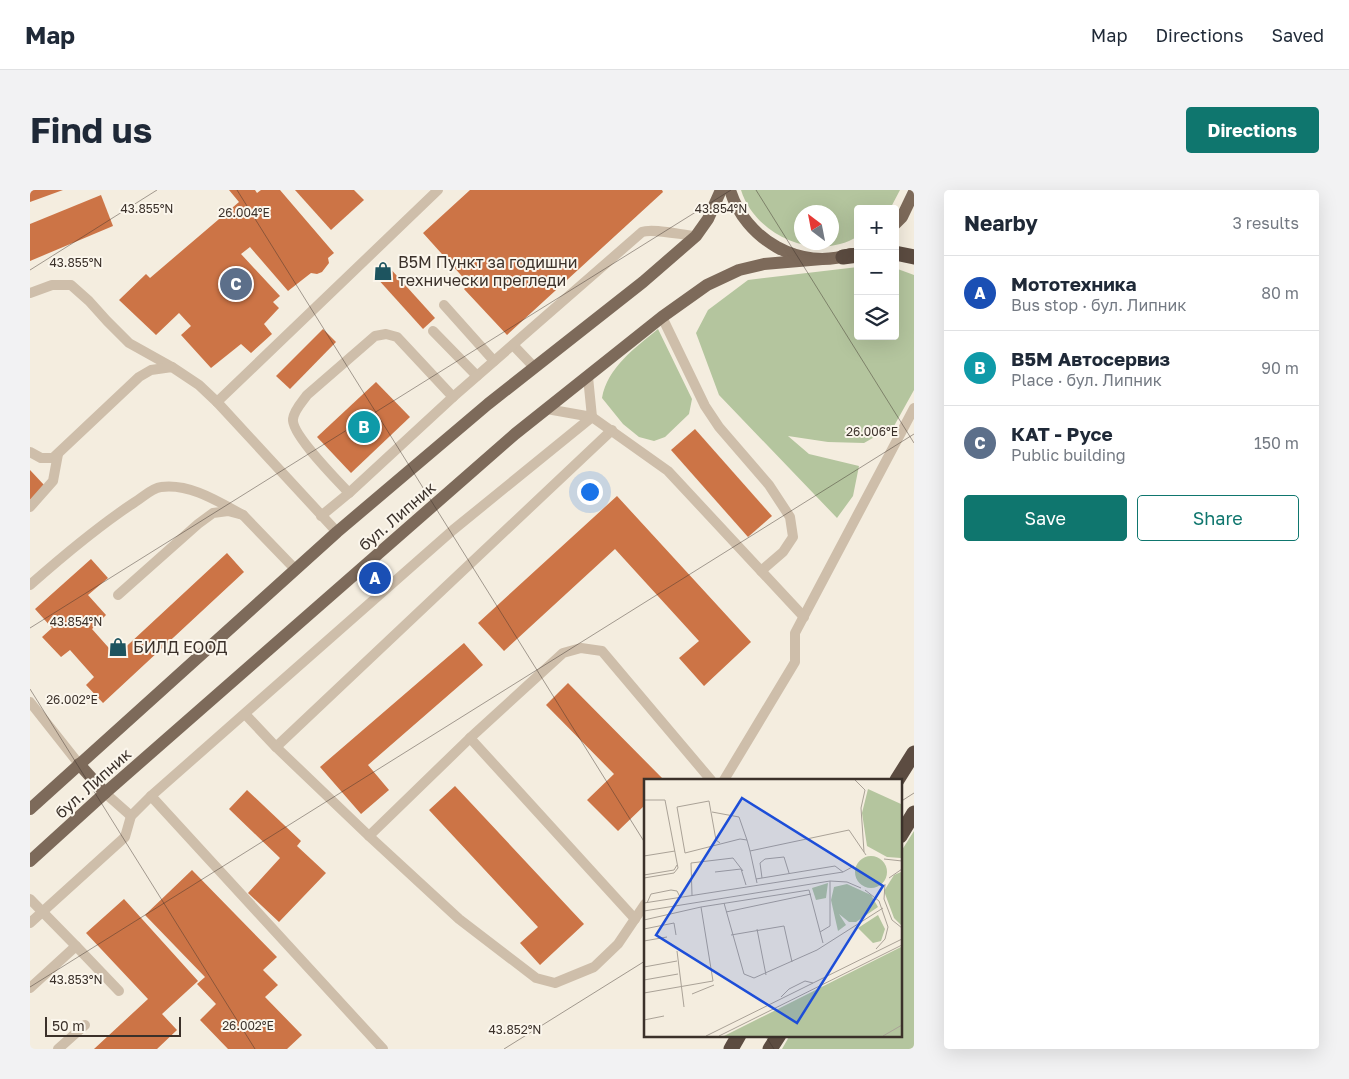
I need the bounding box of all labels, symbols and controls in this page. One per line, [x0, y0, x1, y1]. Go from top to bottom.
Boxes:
text: Map [25, 20, 75, 49]
text: Map [1091, 24, 1127, 46]
text: Directions [1155, 24, 1243, 46]
text: Saved [1271, 24, 1324, 46]
button: Directions [1186, 107, 1319, 153]
text: Find us [30, 109, 152, 151]
text: 43.855°N [121, 201, 173, 216]
text: 43.854°N [695, 201, 747, 216]
text: 26.004°E [218, 205, 270, 220]
north arrow [794, 205, 839, 250]
map controls [854, 205, 899, 340]
button: + [854, 205, 899, 250]
text: Nearby [964, 210, 1038, 236]
text: 3 results [1232, 213, 1299, 233]
button: − [854, 250, 899, 295]
place label: В5М Пункт за годишни технически прегледи [398, 252, 578, 290]
text: 43.855°N [50, 255, 102, 270]
shop icon: В5М Пункт за годишни технически прегледи [372, 260, 394, 282]
pin: C [220, 265, 252, 303]
text: Мототехника [1011, 272, 1137, 295]
text: A [974, 283, 986, 303]
text: 80 m [1261, 283, 1299, 303]
button: layers [854, 295, 899, 340]
text: Bus stop · бул. Липник [1011, 295, 1187, 315]
text: В5М Автосервиз [1011, 347, 1170, 370]
text: B [974, 358, 986, 378]
text: 90 m [1261, 358, 1299, 378]
text: Place · бул. Липник [1011, 370, 1162, 390]
pin: B [348, 408, 380, 446]
text: КАТ - Русе [1011, 422, 1113, 445]
text: 26.006°E [846, 424, 898, 439]
text: C [974, 433, 986, 453]
text: 150 m [1254, 433, 1299, 453]
text: Public building [1011, 445, 1126, 465]
street label: бул. Липник [354, 477, 440, 555]
your location [577, 479, 603, 505]
button: Save [964, 495, 1127, 541]
button: Share [1137, 495, 1299, 541]
pin: A [359, 559, 391, 597]
text: 43.854°N [50, 614, 102, 629]
shop icon: БИЛД ЕООД [107, 636, 129, 658]
place label: БИЛД ЕООД [133, 637, 228, 657]
text: 26.002°E [46, 692, 98, 707]
street label: бул. Липник [51, 744, 135, 822]
inset map [644, 779, 902, 1036]
text: 43.853°N [49, 972, 103, 987]
scale bar [45, 1014, 181, 1037]
text: 50 m [52, 1017, 85, 1034]
text: 26.002°E [222, 1018, 274, 1033]
text: 43.852°N [489, 1022, 541, 1037]

